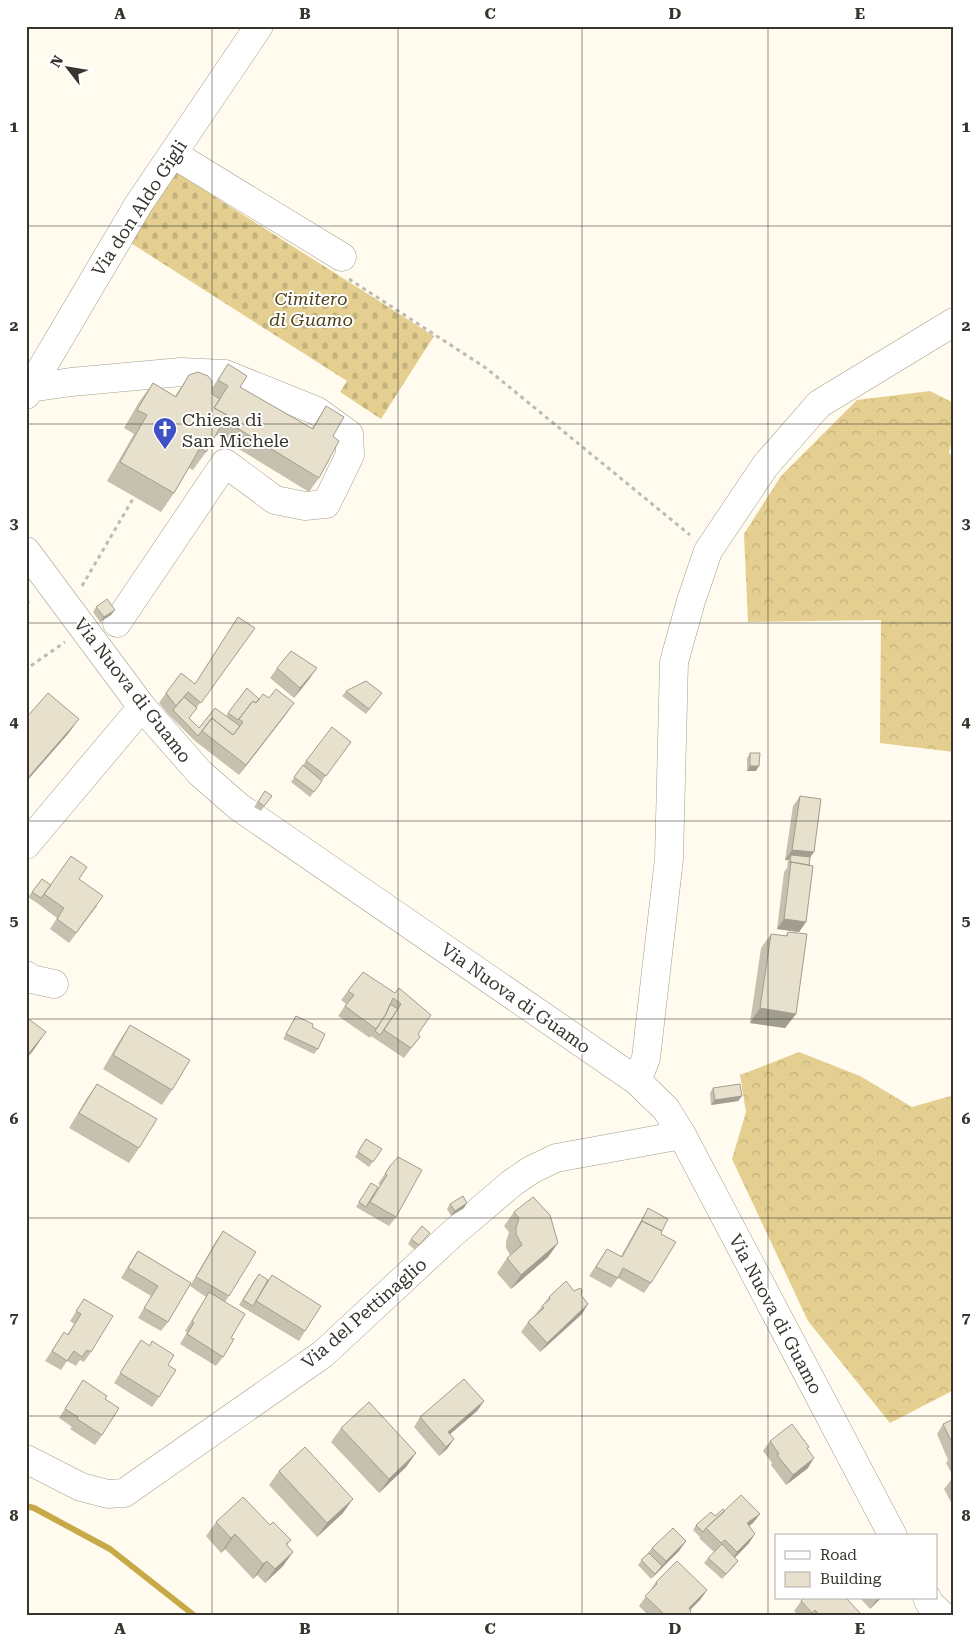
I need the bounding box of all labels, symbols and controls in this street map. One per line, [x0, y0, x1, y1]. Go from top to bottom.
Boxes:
text: A [114, 4, 126, 23]
text: B [299, 4, 311, 23]
text: C [484, 4, 496, 23]
text: D [669, 4, 682, 23]
text: E [855, 4, 865, 23]
north arrow [42, 42, 92, 92]
text: N [47, 52, 67, 70]
text: 1 [10, 117, 19, 136]
text: 1 [962, 117, 971, 136]
street label: Via don Aldo Gigli [87, 136, 191, 280]
park label: Cimitero di Guamo [269, 288, 353, 330]
text: 2 [10, 316, 19, 335]
text: 2 [962, 316, 971, 335]
place label: Chiesa di San Michele [182, 409, 289, 451]
church icon: Chiesa di San Michele [152, 416, 178, 450]
text: 3 [10, 514, 19, 533]
text: 3 [962, 514, 971, 533]
street label: Via Nuova di Guamo [70, 613, 196, 767]
text: 4 [10, 712, 19, 731]
text: 4 [962, 712, 971, 731]
text: 5 [10, 911, 19, 930]
text: 5 [962, 911, 971, 930]
street label: Via Nuova di Guamo [437, 938, 595, 1058]
text: 6 [10, 1109, 19, 1128]
text: 6 [962, 1109, 971, 1128]
street label: Via Nuova di Guamo [725, 1231, 827, 1397]
street label: Via del Pettinaglio [297, 1253, 431, 1373]
text: 7 [10, 1308, 19, 1327]
text: 7 [962, 1308, 971, 1327]
text: 8 [10, 1506, 19, 1525]
text: 8 [962, 1506, 971, 1525]
legend [775, 1534, 938, 1600]
text: Road [820, 1546, 857, 1564]
text: Building [820, 1570, 882, 1588]
text: A [114, 1619, 126, 1638]
text: B [299, 1619, 311, 1638]
text: C [484, 1619, 496, 1638]
text: D [669, 1619, 682, 1638]
text: E [855, 1619, 865, 1638]

